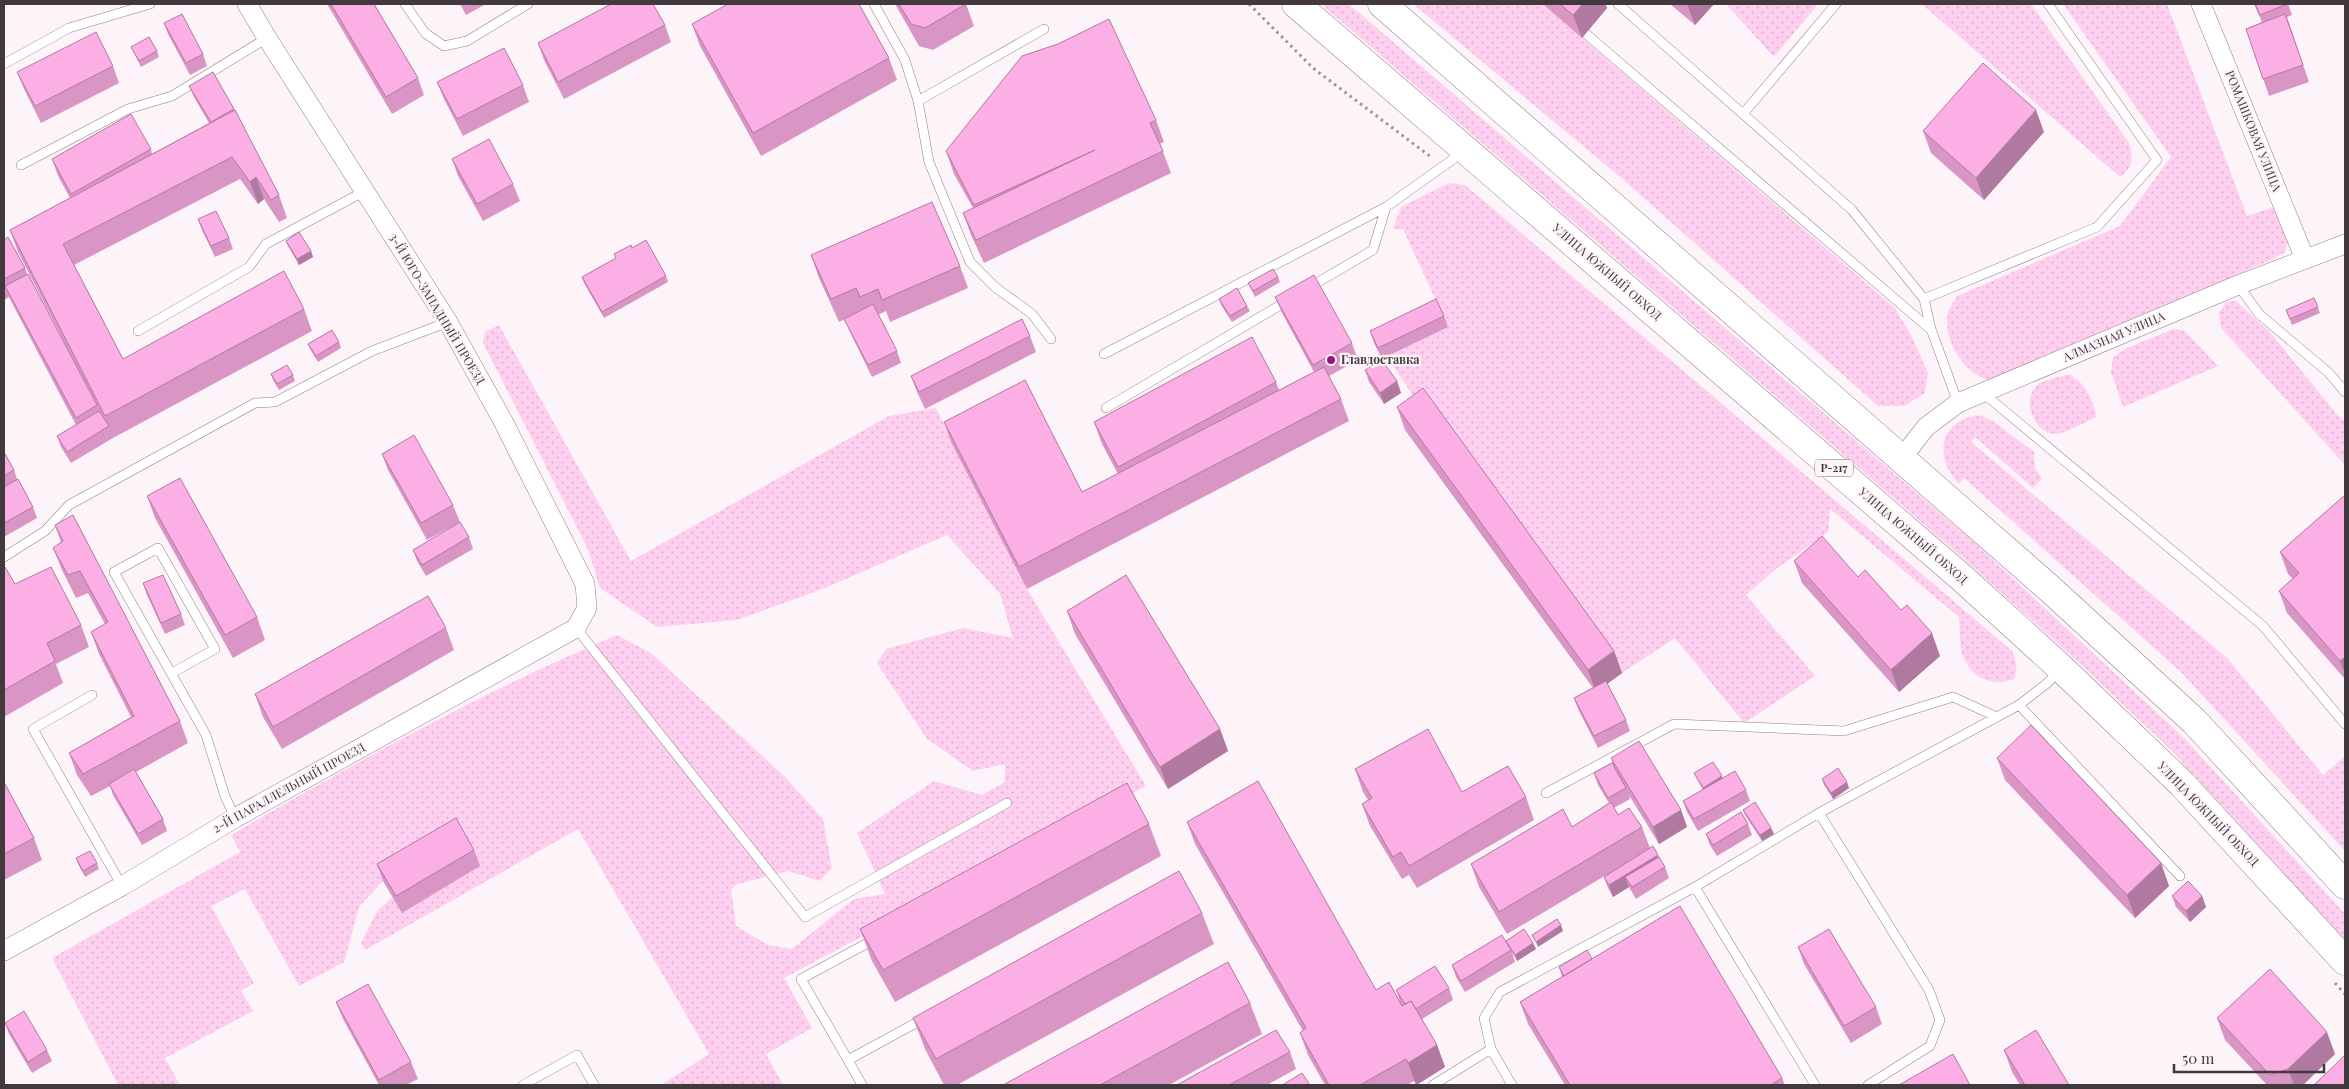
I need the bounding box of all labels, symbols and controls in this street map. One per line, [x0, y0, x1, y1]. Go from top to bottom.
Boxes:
street label: РОМАШКОВАЯ УЛИЦА [2222, 68, 2286, 194]
street label: УЛИЦА ЮЖНЫЙ ОБХОД [1549, 219, 1666, 323]
street label: 3-Й ЮГО-ЗАПАДНЫЙ ПРОЕЗД [386, 230, 490, 387]
street label: АЛМАЗНАЯ УЛИЦА [2059, 307, 2167, 365]
place label: Главдоставка [1341, 351, 1420, 367]
marker: Главдоставка [1325, 354, 1337, 366]
road number: Р-217 [1815, 459, 1853, 476]
street label: УЛИЦА ЮЖНЫЙ ОБХОД [1855, 483, 1972, 587]
street label: 2-Й ПАРАЛЛЕЛЬНЫЙ ПРОЕЗД [210, 738, 368, 836]
street label: УЛИЦА ЮЖНЫЙ ОБХОД [2154, 757, 2263, 869]
scale bar [2174, 1042, 2324, 1074]
text: 50 m [2182, 1048, 2215, 1068]

